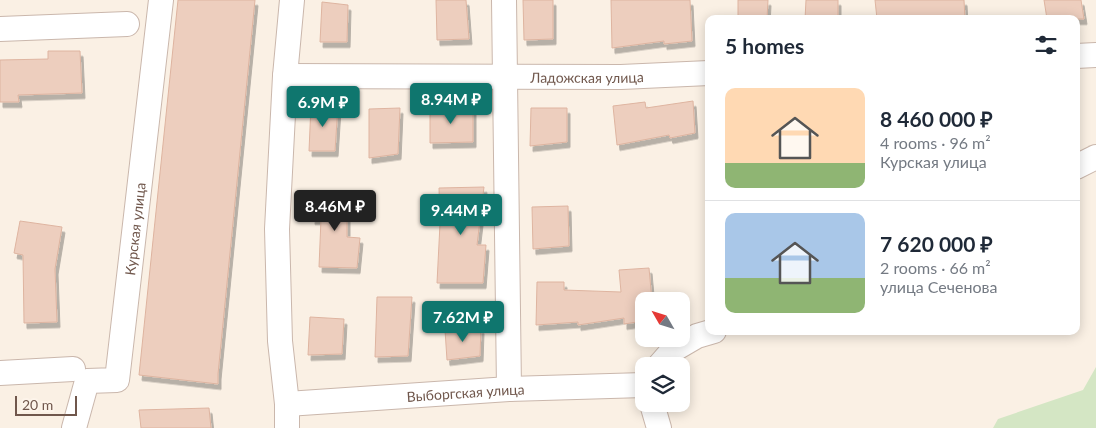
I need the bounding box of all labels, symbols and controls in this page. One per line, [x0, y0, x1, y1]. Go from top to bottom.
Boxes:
icon: filters [1032, 31, 1060, 59]
text: 5 homes [725, 33, 804, 58]
street label: Ладожская улица [529, 67, 644, 86]
pin: 8.94M ₽ [405, 82, 497, 125]
pin: 6.9M ₽ [282, 86, 364, 128]
text: 8.94M ₽ [421, 89, 481, 108]
text: 6.9M ₽ [298, 92, 348, 111]
text: 8 460 000 ₽ [880, 106, 993, 131]
icon: home [765, 108, 825, 168]
text: 4 rooms · 96 m² [880, 133, 991, 152]
text: Курская улица [880, 152, 987, 171]
street label: Курская улица [121, 181, 148, 276]
pin: 8.46M ₽ [289, 190, 381, 232]
pin: 9.44M ₽ [415, 194, 507, 236]
text: 8.46M ₽ [305, 196, 365, 215]
text: 9.44M ₽ [431, 200, 491, 219]
text: 7 620 000 ₽ [880, 231, 993, 256]
icon: home [765, 233, 825, 293]
text: 2 rooms · 66 m² [880, 258, 991, 277]
text: улица Сеченова [880, 277, 997, 296]
north arrow [635, 292, 690, 348]
map controls [635, 292, 690, 412]
pin: 7.62M ₽ [417, 300, 509, 343]
text: 7.62M ₽ [433, 307, 493, 326]
button: layers [635, 357, 690, 412]
street label: Выборгская улица [406, 380, 525, 404]
scale bar [15, 393, 78, 416]
text: 20 m [22, 396, 53, 413]

